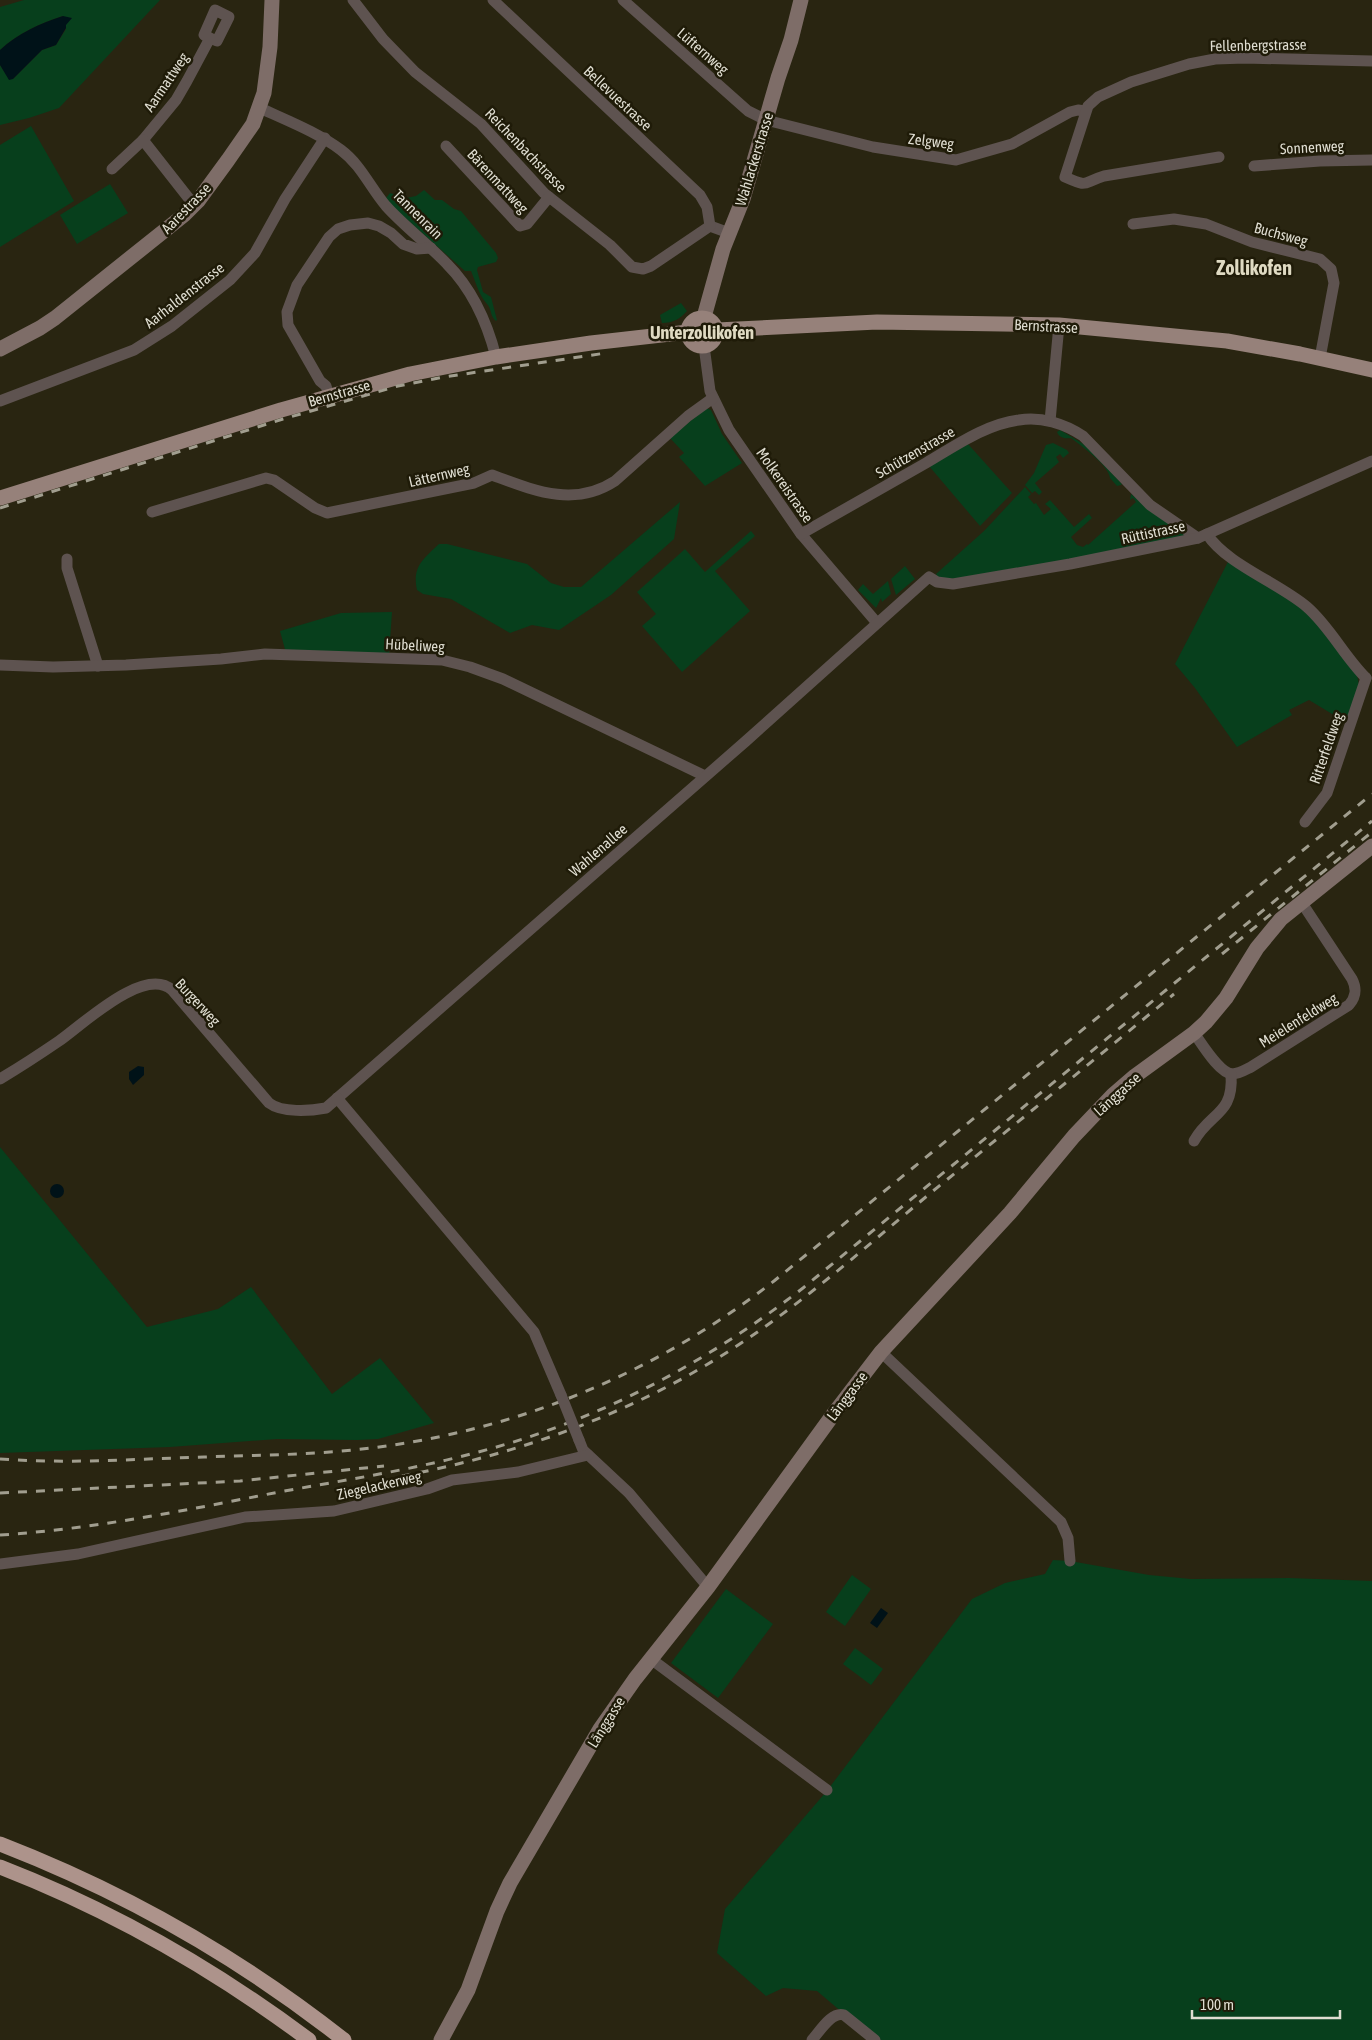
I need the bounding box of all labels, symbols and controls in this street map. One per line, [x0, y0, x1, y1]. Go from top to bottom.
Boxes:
street label: Lüfternweg [674, 24, 732, 78]
street label: Fellenbergstrasse [1209, 36, 1307, 54]
street label: Aarmattweg [140, 49, 192, 115]
street label: Bellevuestrasse [580, 62, 656, 134]
street label: Reichenbachstrasse [482, 105, 570, 195]
street label: Wahlackerstrasse [732, 110, 776, 208]
street label: Zelgweg [907, 130, 955, 152]
street label: Sonnenweg [1280, 137, 1345, 157]
street label: Bärenmattweg [464, 146, 532, 217]
street label: Aarestrasse [158, 179, 214, 237]
street label: Tannenrain [390, 186, 446, 242]
street label: Buchsweg [1252, 219, 1310, 249]
district label: Zollikofen [1216, 256, 1292, 279]
street label: Aarhaldenstrasse [141, 259, 227, 331]
street label: Bernstrasse [1014, 316, 1078, 336]
district label: Unterzollikofen [650, 322, 754, 343]
street label: Bernstrasse [306, 376, 372, 410]
street label: Schützenstrasse [873, 423, 958, 481]
street label: Molkereistrasse [753, 444, 817, 526]
street label: Lätternweg [407, 460, 472, 490]
street label: Rüttistrasse [1119, 517, 1187, 547]
street label: Hübeliweg [385, 635, 446, 655]
street label: Ritterfeldweg [1306, 710, 1346, 786]
street label: Wahlenallee [566, 820, 630, 880]
street label: Burgerweg [172, 975, 224, 1029]
street label: Meielenfeldweg [1256, 989, 1341, 1051]
street label: Länggasse [1090, 1069, 1144, 1119]
street label: Länggasse [823, 1368, 871, 1424]
street label: Ziegelackerweg [335, 1467, 423, 1503]
street label: Länggasse [584, 1693, 628, 1751]
scale bar [1192, 1988, 1340, 2020]
text: 100 m [1200, 1996, 1234, 2013]

